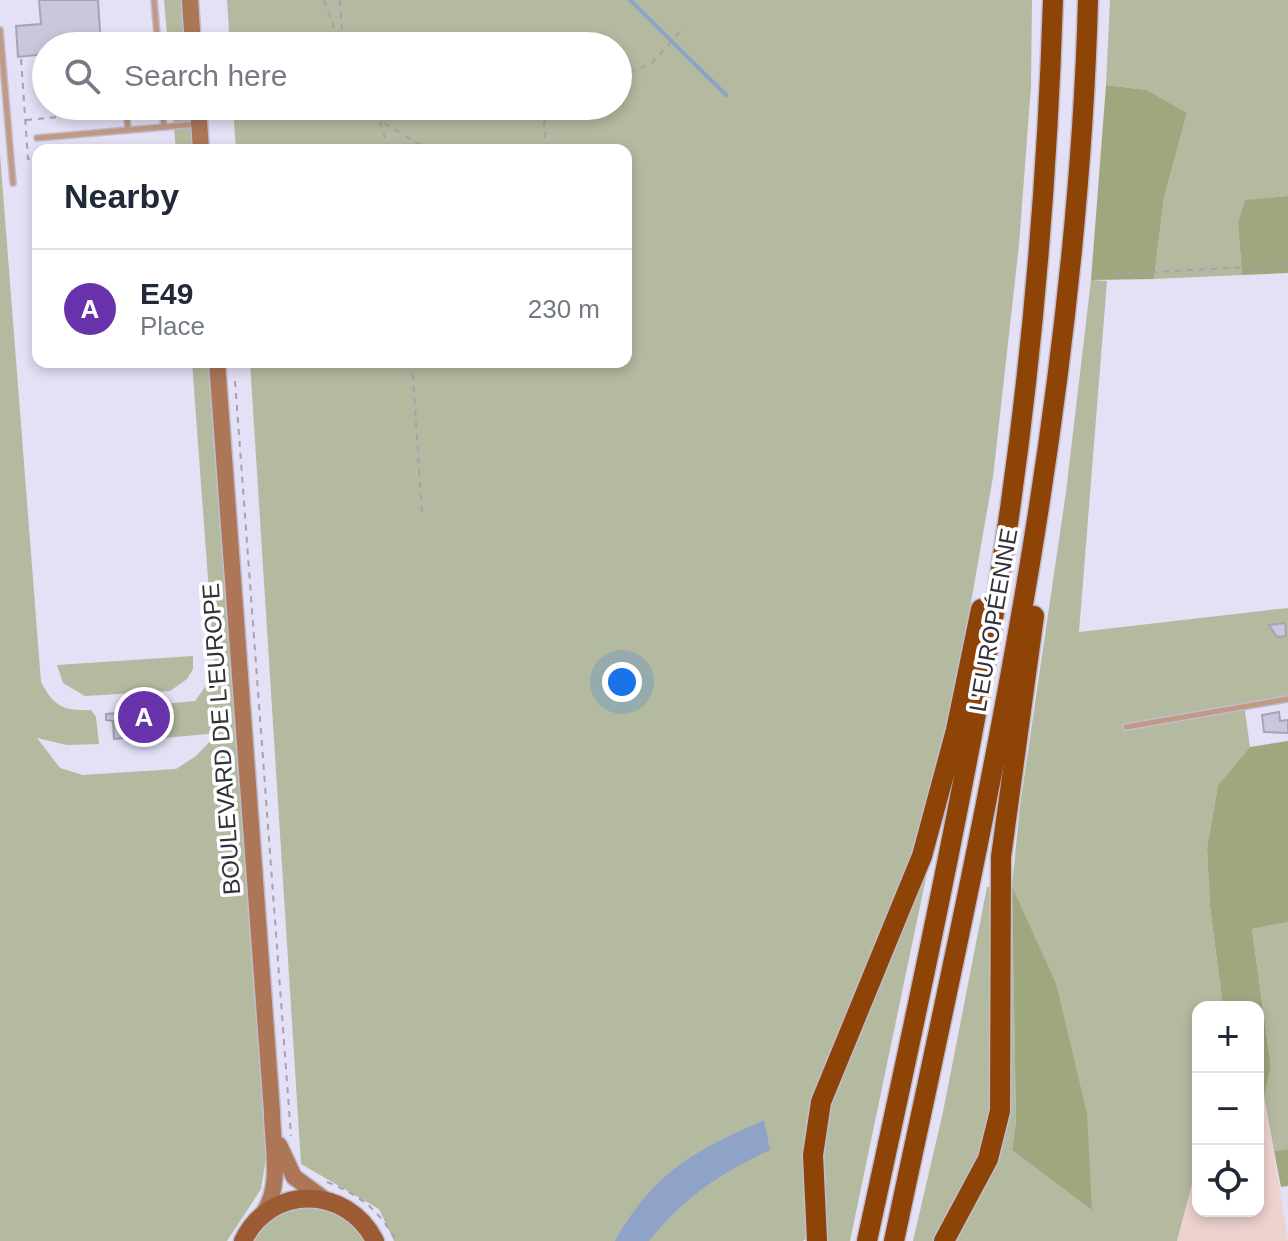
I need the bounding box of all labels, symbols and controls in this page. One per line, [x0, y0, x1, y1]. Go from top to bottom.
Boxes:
search box [32, 32, 632, 120]
icon: search [60, 54, 104, 98]
text: Search here [124, 59, 287, 92]
text: Nearby [64, 177, 179, 215]
text: E49 [140, 277, 193, 310]
text: A [81, 294, 99, 324]
text: 230 m [528, 294, 600, 324]
text: Place [140, 311, 205, 341]
street label: L'EUROPÉENNE [964, 526, 1022, 714]
street label: BOULEVARD DE L'EUROPE [197, 582, 245, 896]
your location [602, 662, 642, 702]
pin: A [118, 687, 170, 747]
map controls [1192, 1001, 1264, 1217]
button: + [1192, 1001, 1264, 1073]
button: − [1192, 1073, 1264, 1145]
button: locate [1192, 1145, 1264, 1217]

